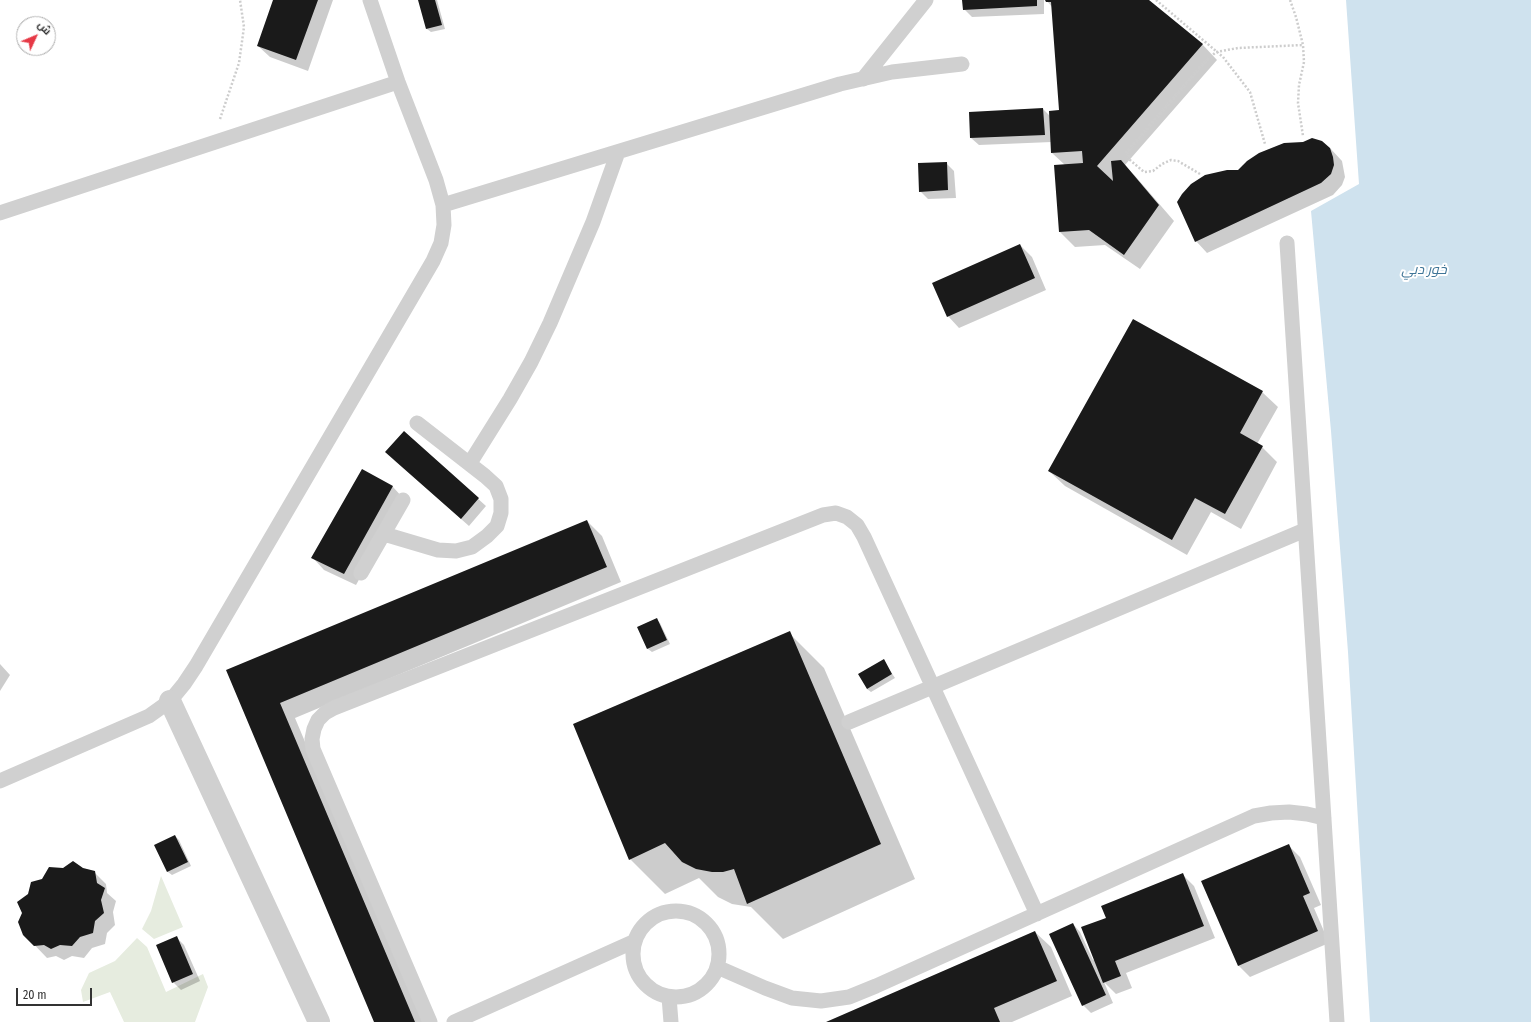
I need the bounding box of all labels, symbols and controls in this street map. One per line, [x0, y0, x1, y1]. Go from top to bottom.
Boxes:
north arrow [16, 16, 56, 56]
text: ش [35, 18, 54, 38]
water label: خور دبي [1401, 262, 1447, 278]
scale bar [18, 980, 94, 1006]
text: 20 m [23, 988, 47, 1002]

